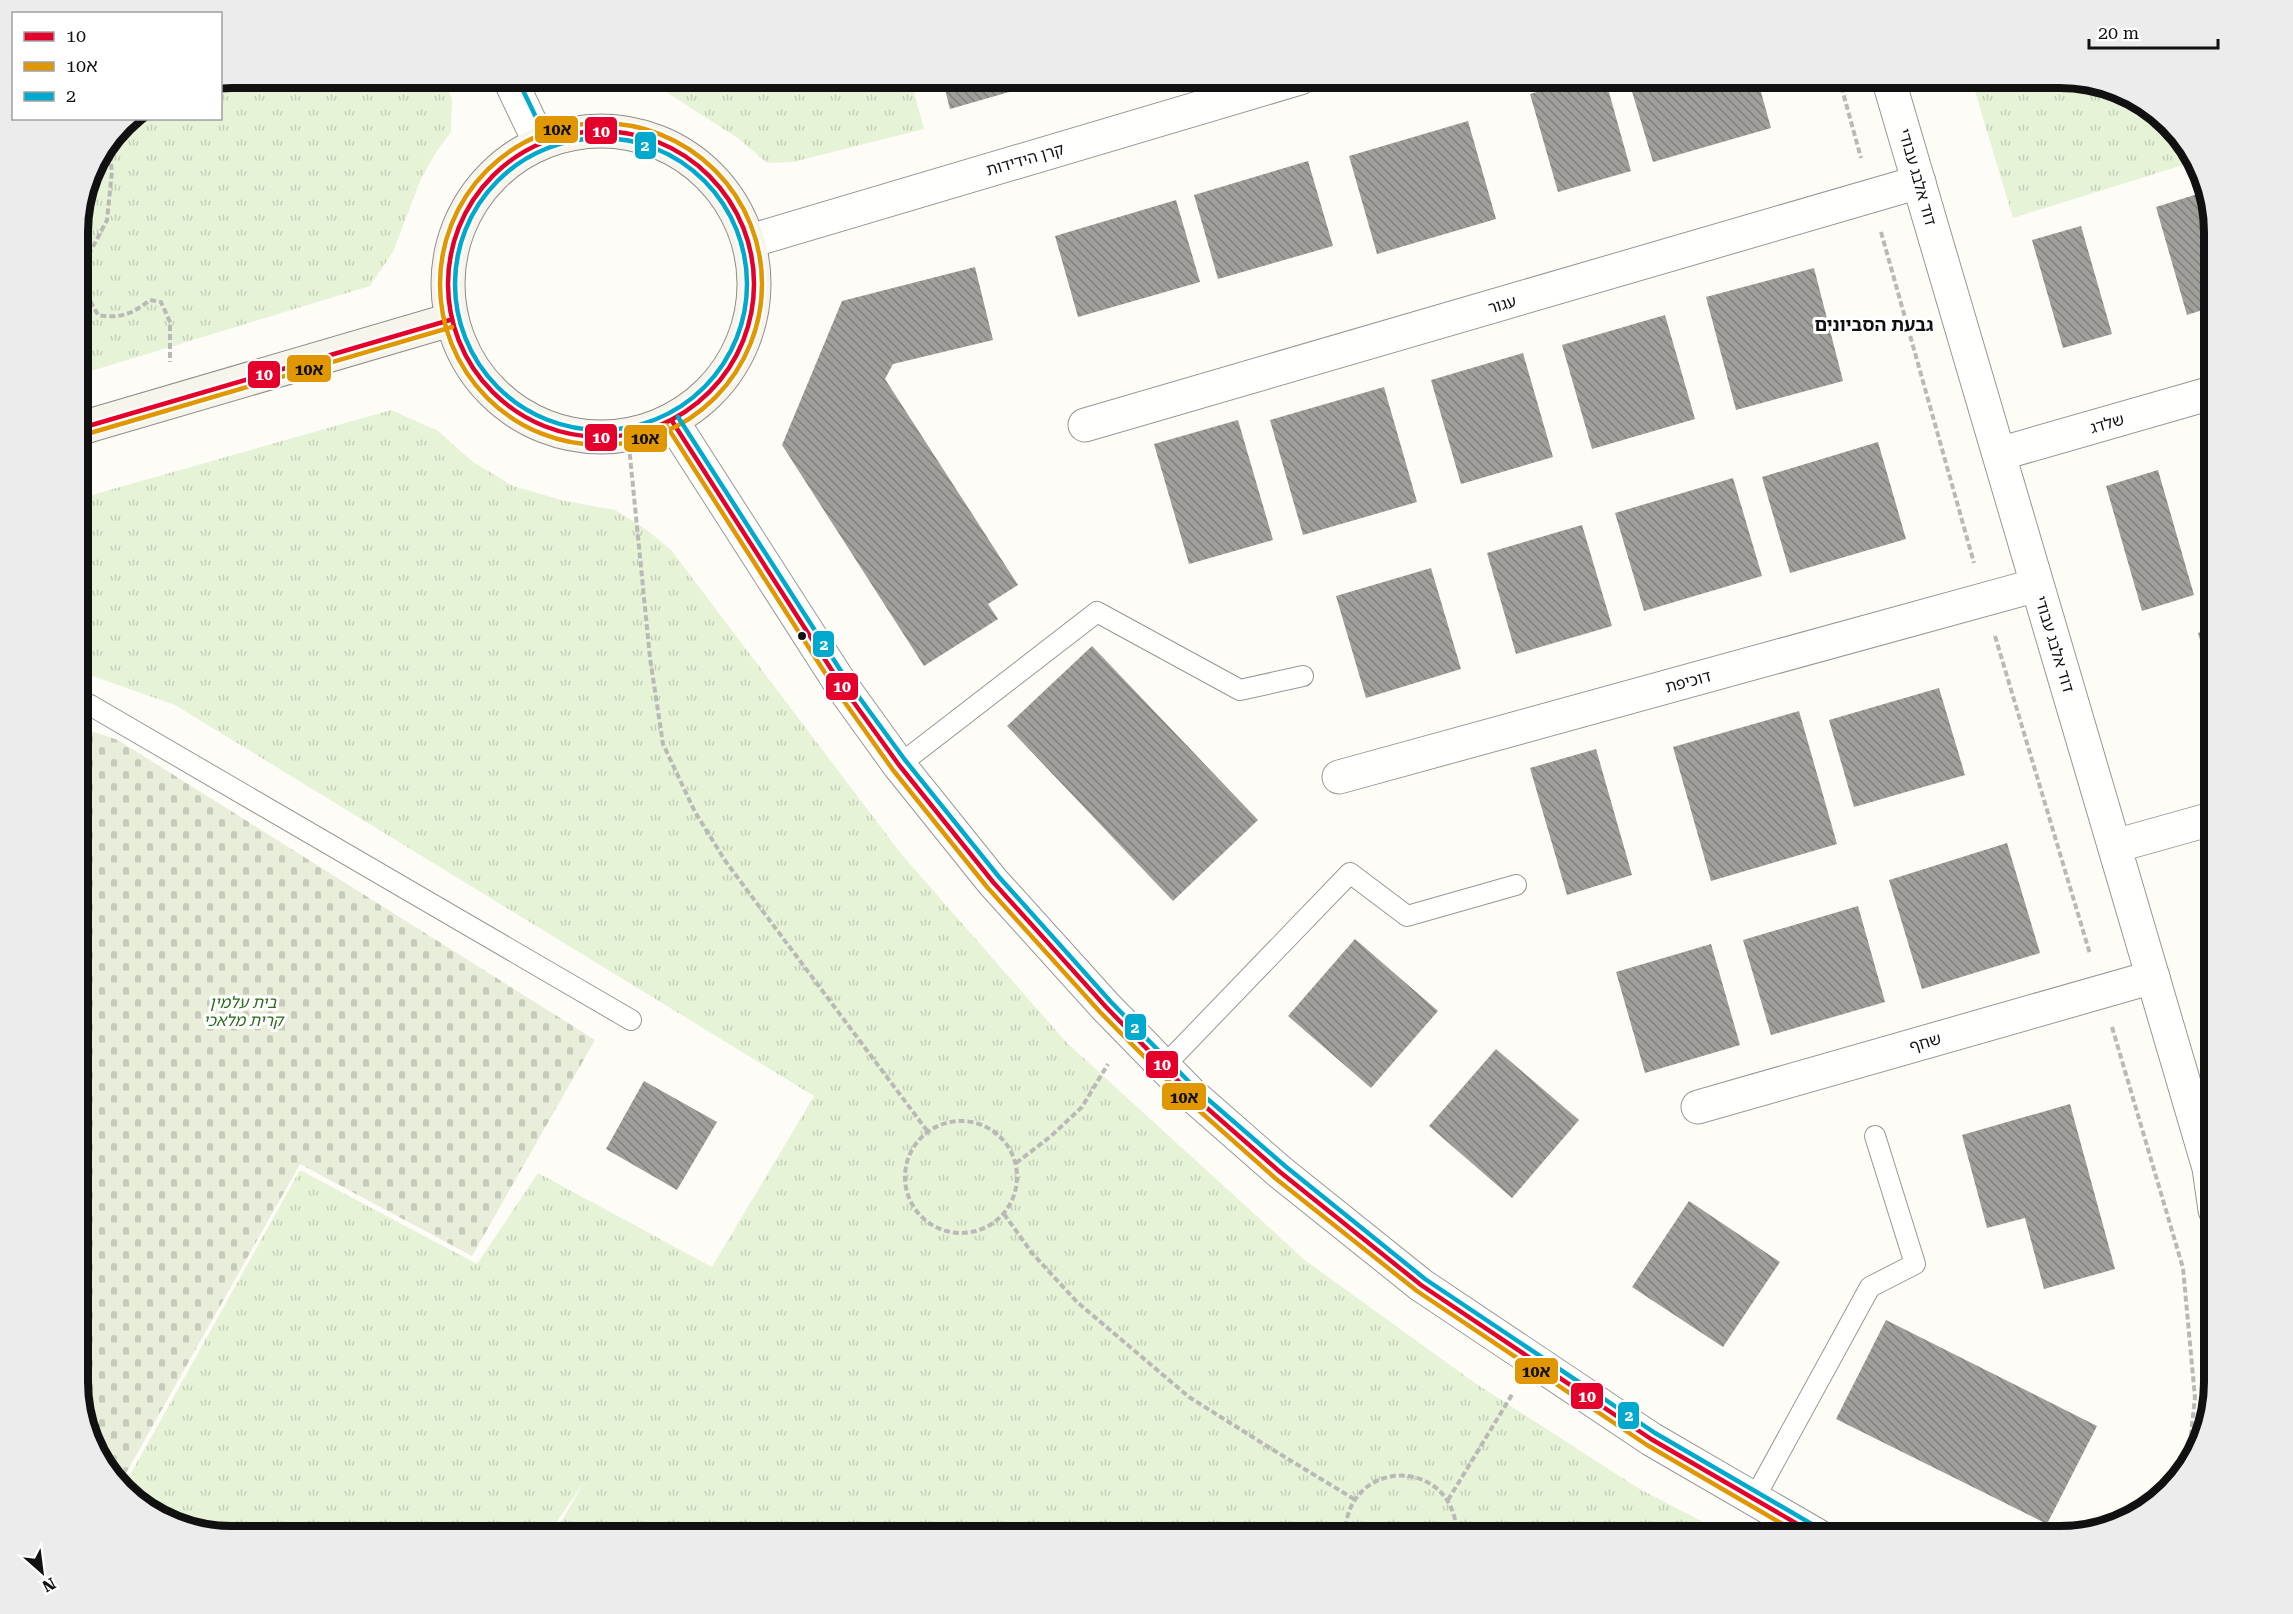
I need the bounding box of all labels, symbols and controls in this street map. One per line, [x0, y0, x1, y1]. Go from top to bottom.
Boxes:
legend [12, 12, 222, 120]
scale bar [2089, 12, 2218, 50]
text: 20 m [2098, 22, 2139, 43]
text: 10 [66, 25, 86, 46]
text: 10א [66, 55, 98, 76]
text: 2 [66, 85, 76, 106]
line badge: 10א [534, 115, 579, 144]
line badge: 10 [584, 116, 618, 145]
text: 10א [543, 120, 572, 139]
text: 10 [592, 122, 610, 141]
street label: דוד אלבג עבודי [1895, 126, 1941, 228]
line badge: 2 [634, 131, 657, 160]
text: 2 [641, 136, 650, 155]
street label: קרן הידידות [984, 139, 1066, 180]
street label: עגור [1486, 291, 1518, 318]
district label: גבעת הסביונים [1815, 314, 1934, 335]
line badge: 10א [286, 354, 332, 383]
line badge: 10 [247, 360, 281, 389]
text: 10א [295, 360, 324, 379]
text: 10 [255, 365, 273, 384]
street label: שלדג [2088, 410, 2126, 437]
line badge: 10 [584, 423, 618, 452]
line badge: 10א [623, 424, 668, 453]
text: 10 [592, 428, 610, 447]
text: 10א [631, 429, 660, 448]
street label: דוד אלבג עבודי [2031, 594, 2078, 695]
unlabelled marker [796, 630, 808, 642]
line badge: 2 [812, 630, 835, 658]
text: 2 [820, 635, 829, 654]
street label: דוכיפת [1663, 666, 1713, 697]
line badge: 10 [825, 672, 859, 701]
text: 10 [833, 677, 851, 696]
park label: בית עלמין קרית מלאכי [203, 993, 285, 1030]
line badge: 2 [1124, 1013, 1147, 1041]
text: 2 [1131, 1018, 1140, 1037]
street label: שחף [1907, 1029, 1943, 1056]
line badge: 10 [1145, 1050, 1179, 1079]
text: 10 [1153, 1055, 1171, 1074]
line badge: 10א [1161, 1082, 1207, 1111]
text: 10א [1170, 1088, 1199, 1107]
line badge: 10א [1514, 1357, 1559, 1385]
text: 10א [1522, 1362, 1551, 1381]
line badge: 10 [1570, 1382, 1604, 1410]
text: 10 [1578, 1387, 1596, 1406]
line badge: 2 [1617, 1401, 1640, 1430]
text: 2 [1625, 1406, 1634, 1425]
north arrow [12, 1542, 72, 1602]
text: N [39, 1574, 59, 1596]

